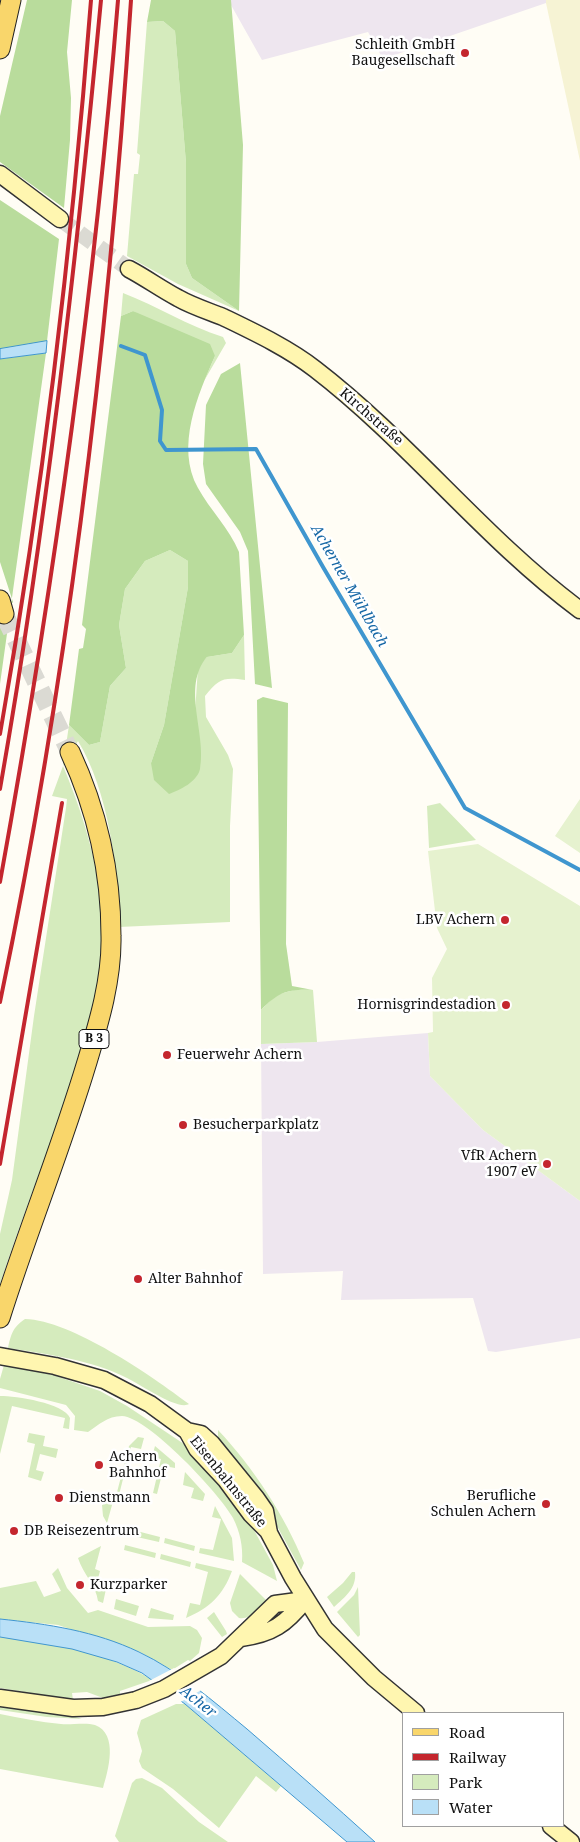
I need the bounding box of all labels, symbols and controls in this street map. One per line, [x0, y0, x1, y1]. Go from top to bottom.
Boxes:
place label: Schleith GmbH Baugesellschaft [351, 37, 455, 70]
marker: Schleith GmbH Baugesellschaft [459, 47, 471, 59]
street label: Kirchstraße [336, 385, 406, 449]
water label: Acherner Mühlbach [307, 522, 391, 650]
place label: LBV Achern [416, 912, 495, 928]
marker: LBV Achern [499, 914, 511, 926]
place label: Hornisgrindestadion [357, 997, 496, 1013]
marker: Hornisgrindestadion [500, 999, 512, 1011]
road number: B 3 [79, 1030, 109, 1048]
place label: Feuerwehr Achern [177, 1047, 302, 1063]
marker: Feuerwehr Achern [161, 1049, 173, 1061]
place label: Besucherparkplatz [193, 1117, 319, 1133]
marker: Besucherparkplatz [177, 1119, 189, 1131]
place label: VfR Achern 1907 eV [461, 1148, 537, 1180]
marker: VfR Achern 1907 eV [541, 1158, 553, 1170]
place label: Alter Bahnhof [148, 1271, 242, 1287]
marker: Alter Bahnhof [132, 1273, 144, 1285]
street label: Eisenbahnstraße [186, 1433, 270, 1531]
place label: Achern Bahnhof [109, 1449, 166, 1481]
marker: Achern Bahnhof [93, 1459, 105, 1471]
place label: Berufliche Schulen Achern [431, 1488, 536, 1520]
place label: Dienstmann [69, 1490, 151, 1506]
marker: Dienstmann [53, 1492, 65, 1504]
marker: Berufliche Schulen Achern [540, 1498, 552, 1510]
place label: DB Reisezentrum [24, 1523, 139, 1539]
marker: DB Reisezentrum [8, 1525, 20, 1537]
place label: Kurzparker [90, 1577, 167, 1593]
marker: Kurzparker [74, 1579, 86, 1591]
water label: Acher [176, 1682, 220, 1722]
legend [402, 1712, 565, 1827]
text: Road [449, 1722, 485, 1742]
text: Railway [449, 1747, 506, 1767]
text: Park [449, 1772, 482, 1792]
text: Water [449, 1797, 492, 1817]

